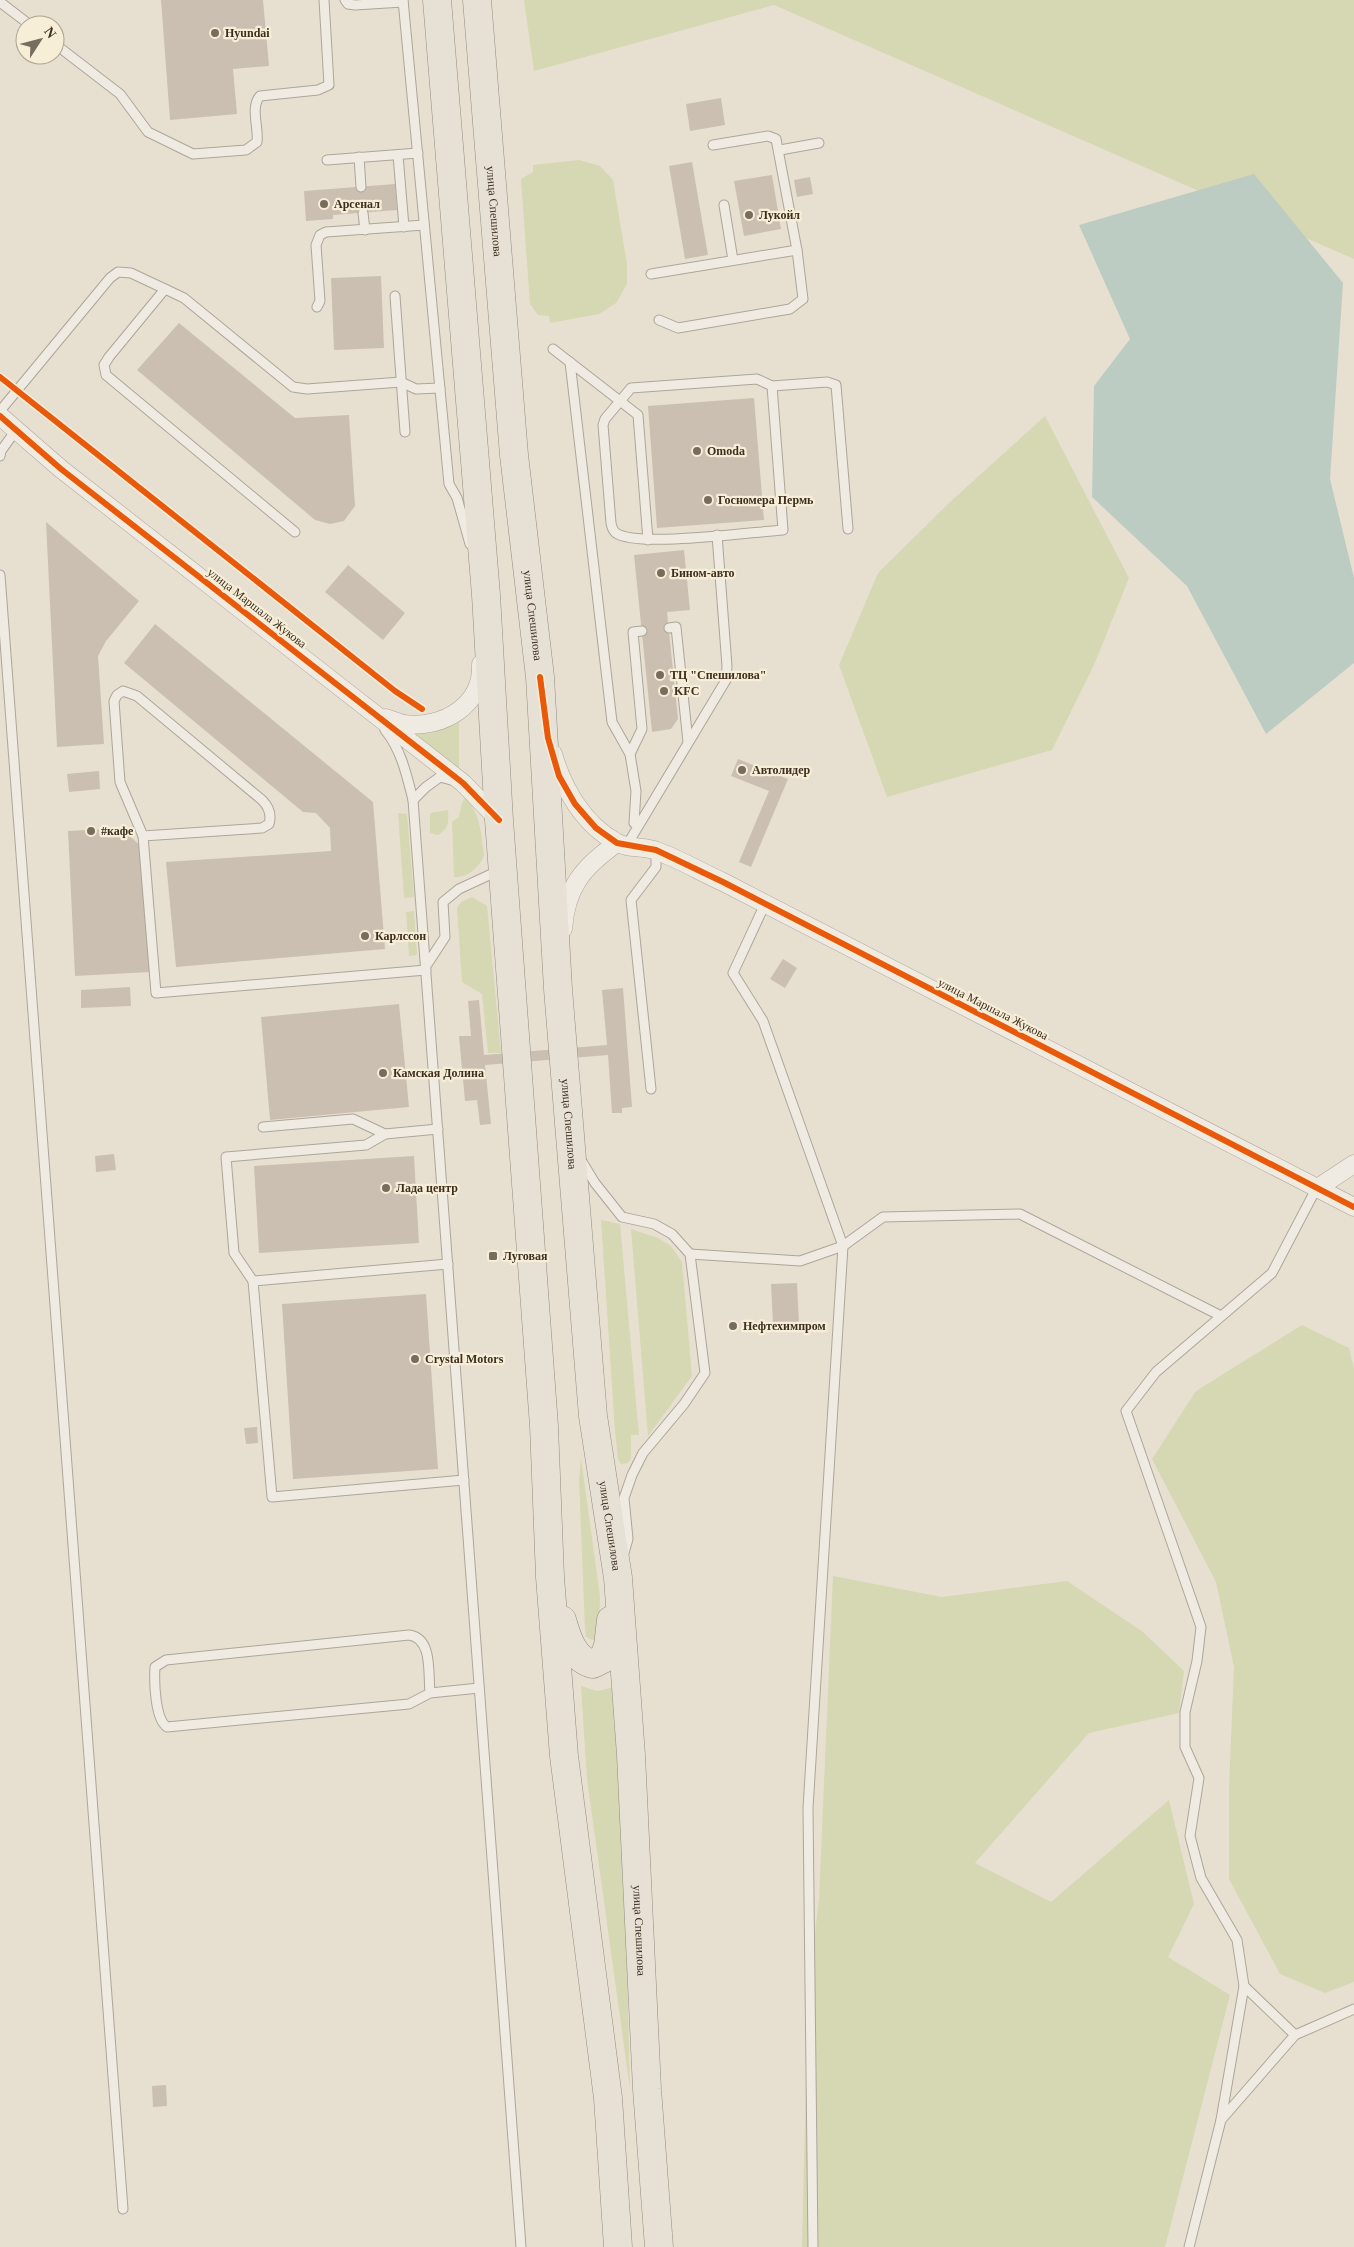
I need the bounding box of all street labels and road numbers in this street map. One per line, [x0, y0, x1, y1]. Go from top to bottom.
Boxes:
street label: улица Спешилова [484, 165, 505, 258]
street label: улица Маршала Жукова [205, 565, 310, 651]
street label: улица Спешилова [521, 569, 545, 662]
street label: улица Маршала Жукова [936, 975, 1051, 1043]
street label: улица Спешилова [558, 1078, 580, 1171]
street label: улица Спешилова [596, 1480, 624, 1572]
street label: улица Спешилова [630, 1885, 649, 1977]

